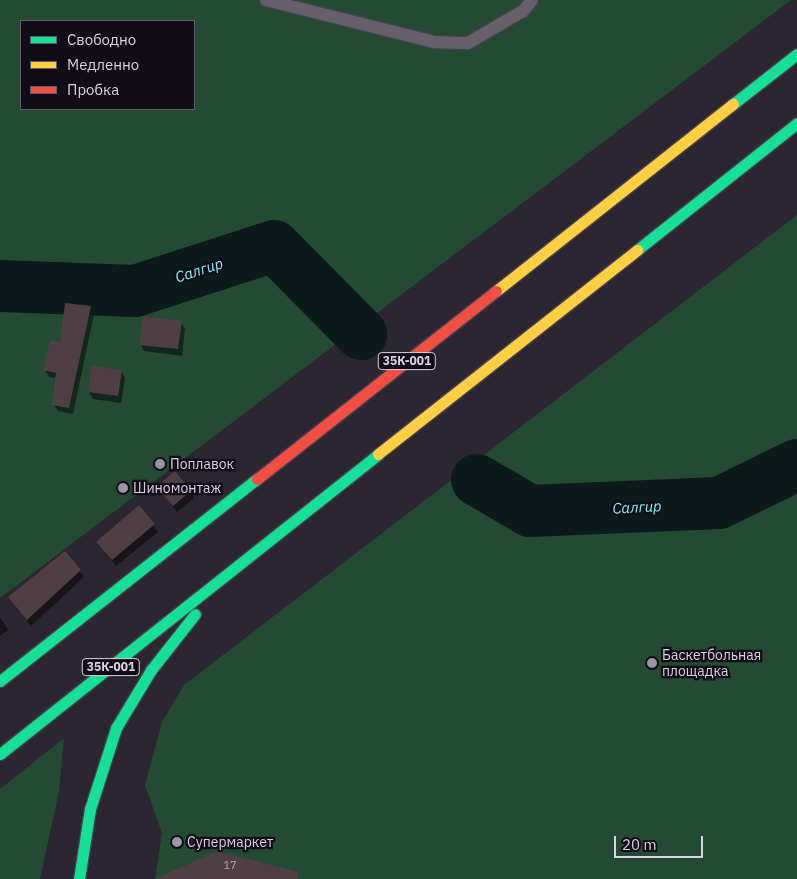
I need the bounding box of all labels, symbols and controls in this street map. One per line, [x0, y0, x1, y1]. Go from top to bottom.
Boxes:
legend [20, 20, 195, 110]
text: Свободно [67, 30, 136, 49]
text: Медленно [67, 55, 139, 74]
text: Пробка [67, 80, 119, 99]
water label: Салгир [173, 254, 225, 286]
road number: 35К-001 [377, 352, 437, 371]
place label: Поплавок [170, 456, 234, 472]
marker: Поплавок [154, 458, 166, 470]
place label: Шиномонтаж [133, 480, 221, 496]
marker: Шиномонтаж [117, 482, 129, 494]
water label: Салгир [612, 497, 662, 517]
place label: Баскетбольная площадка [662, 647, 761, 680]
marker: Баскетбольная площадка [646, 657, 658, 669]
road number: 35К-001 [81, 658, 141, 676]
scale bar [617, 826, 706, 858]
place label: Супермаркет [187, 834, 273, 850]
text: 20 m [622, 835, 657, 854]
marker: Супермаркет [171, 836, 183, 848]
house number: 17 [223, 858, 237, 872]

